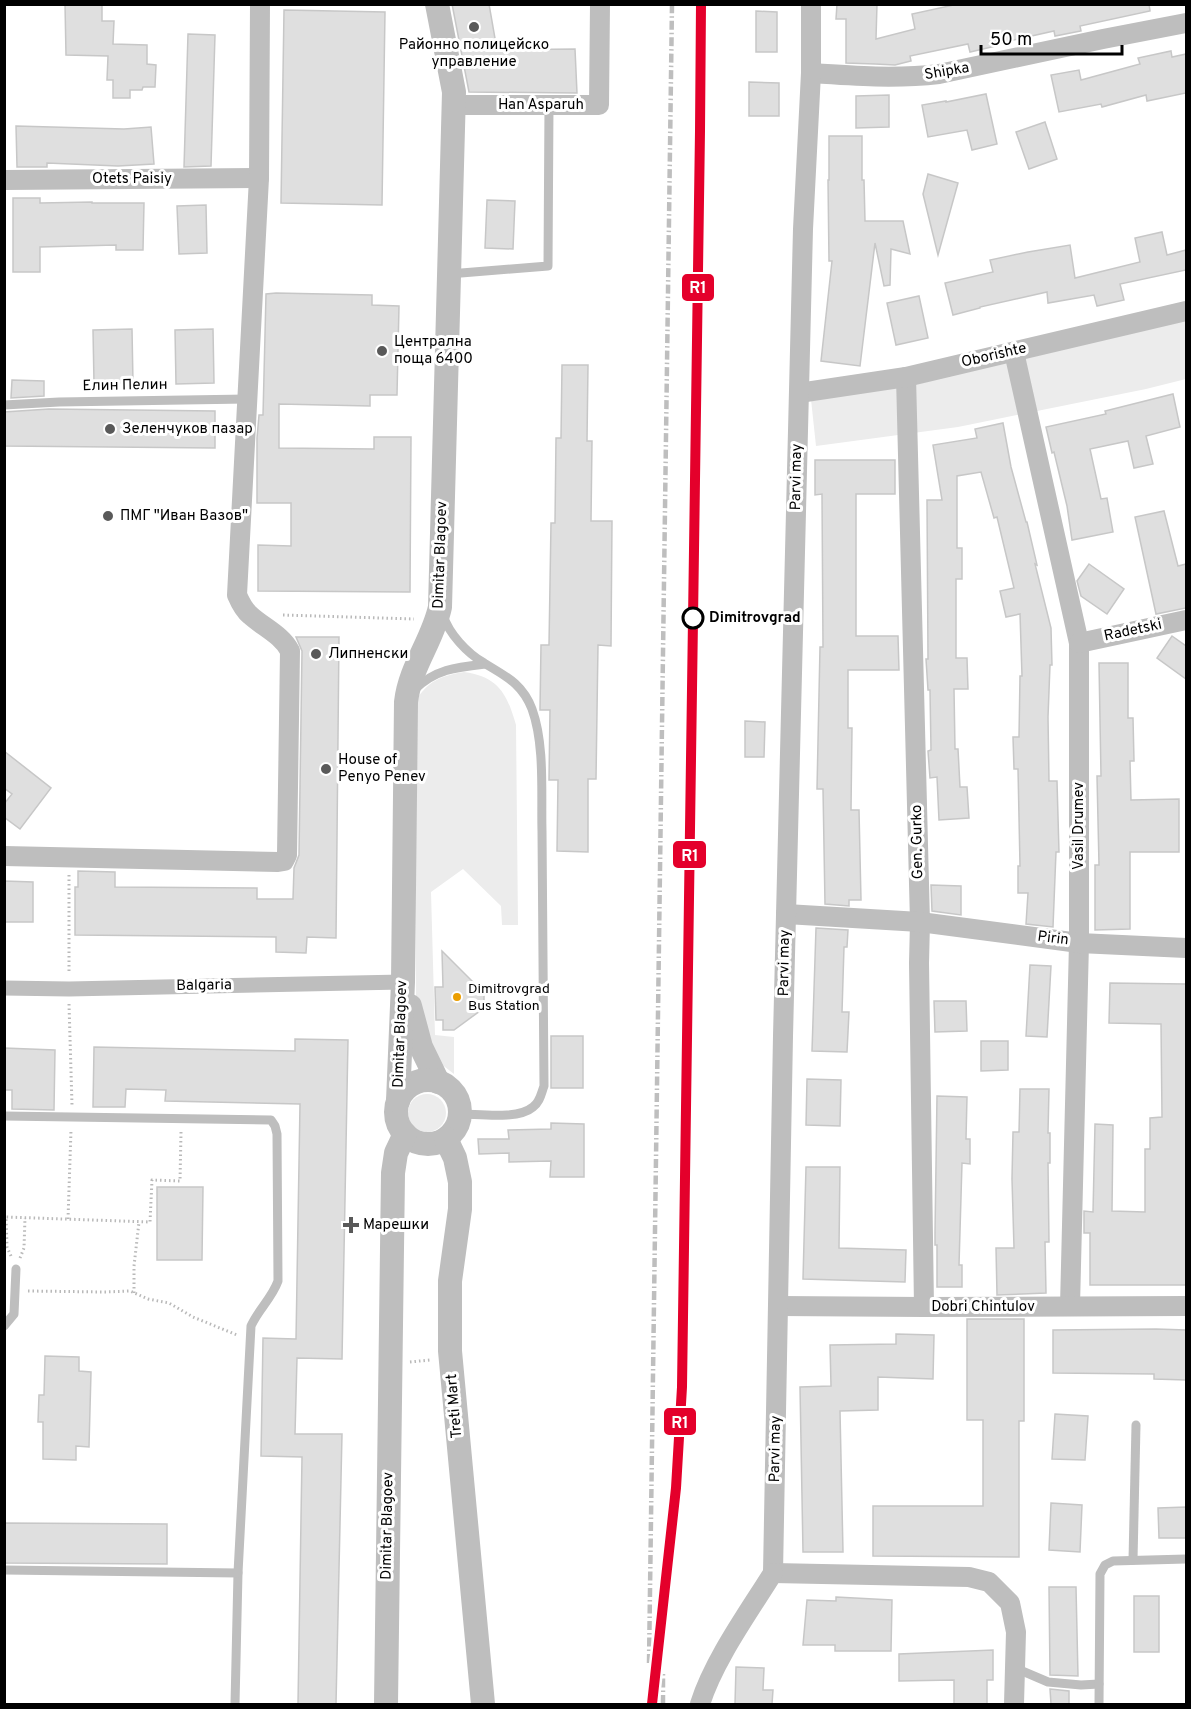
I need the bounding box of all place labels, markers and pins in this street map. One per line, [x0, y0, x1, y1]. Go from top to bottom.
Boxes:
marker: Районно полицейско управление [467, 20, 481, 34]
place label: Районно полицейско управление [399, 36, 549, 72]
place label: Централна поща 6400 [394, 333, 473, 369]
marker: Централна поща 6400 [375, 344, 389, 358]
place label: Зеленчуков пазар [122, 420, 253, 439]
marker: Зеленчуков пазар [103, 422, 117, 436]
place label: ПМГ "Иван Вазов" [120, 507, 248, 526]
marker: ПМГ "Иван Вазов" [101, 509, 115, 523]
marker: Dimitrovgrad [682, 607, 704, 629]
place label: Dimitrovgrad [709, 609, 801, 628]
place label: Липненски [328, 645, 408, 664]
marker: Липненски [309, 647, 323, 661]
place label: House of Penyo Penev [338, 751, 426, 787]
marker: House of Penyo Penev [319, 762, 333, 776]
place label: Dimitrovgrad Bus Station [468, 981, 550, 1015]
marker: Dimitrovgrad Bus Station [451, 991, 463, 1003]
place label: Марешки [363, 1216, 429, 1235]
marker: Марешки [344, 1218, 358, 1232]

